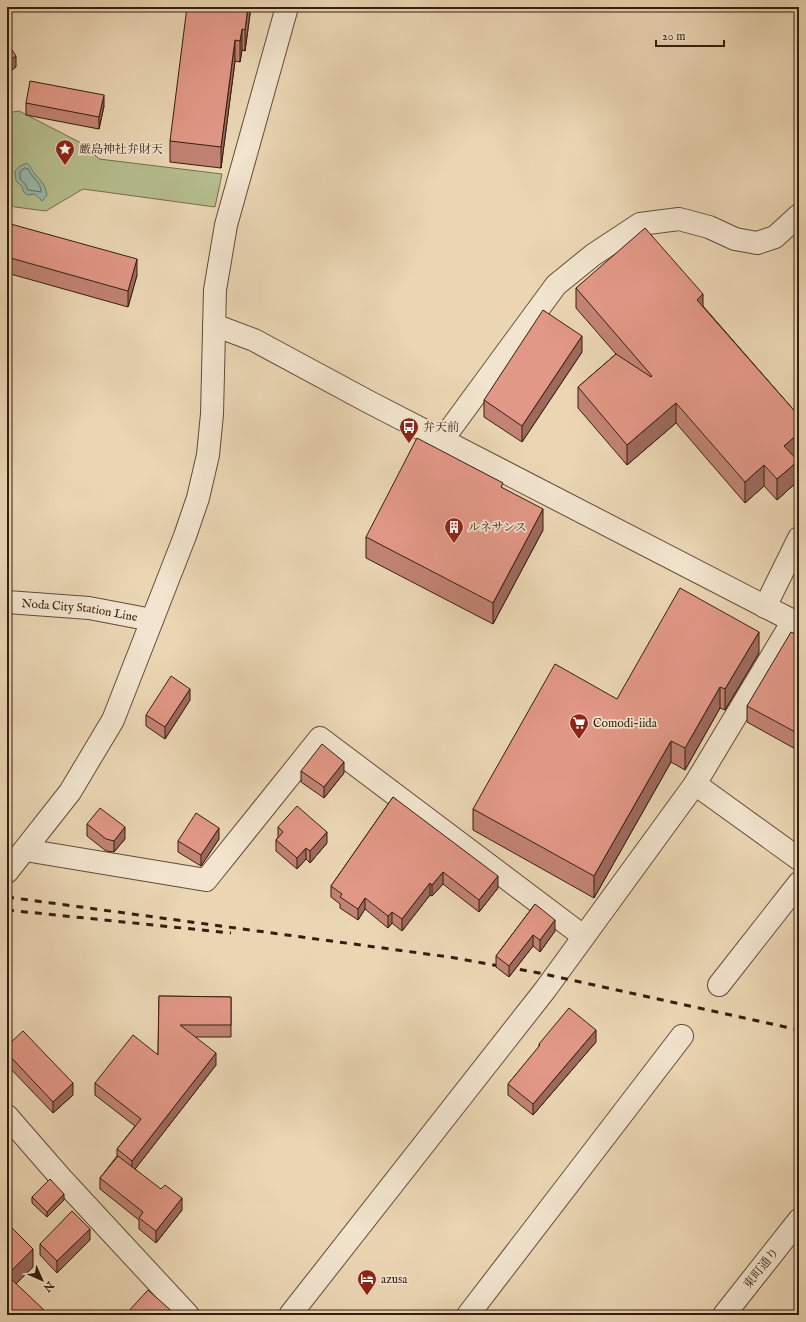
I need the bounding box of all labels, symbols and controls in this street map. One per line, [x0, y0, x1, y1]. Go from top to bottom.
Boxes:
scale bar [656, 22, 724, 48]
text: 20 m [662, 29, 685, 44]
place icon: 厳島神社弁財天 [54, 138, 76, 166]
place label: 厳島神社弁財天 [79, 142, 163, 157]
bus stop icon: 弁天前 [398, 416, 420, 444]
place label: 弁天前 [423, 420, 459, 435]
building icon: ルネサンス [443, 516, 465, 544]
place label: ルネサンス [468, 520, 527, 535]
street label: Noda City Station Line [21, 596, 139, 625]
supermarket icon: Comodi-iida [568, 712, 590, 740]
place label: Comodi-iida [593, 716, 658, 731]
street label: 東町通り [740, 1245, 782, 1292]
north arrow [22, 1260, 62, 1300]
hotel icon: azusa [356, 1268, 378, 1296]
place label: azusa [381, 1272, 408, 1287]
text: N [40, 1277, 57, 1295]

